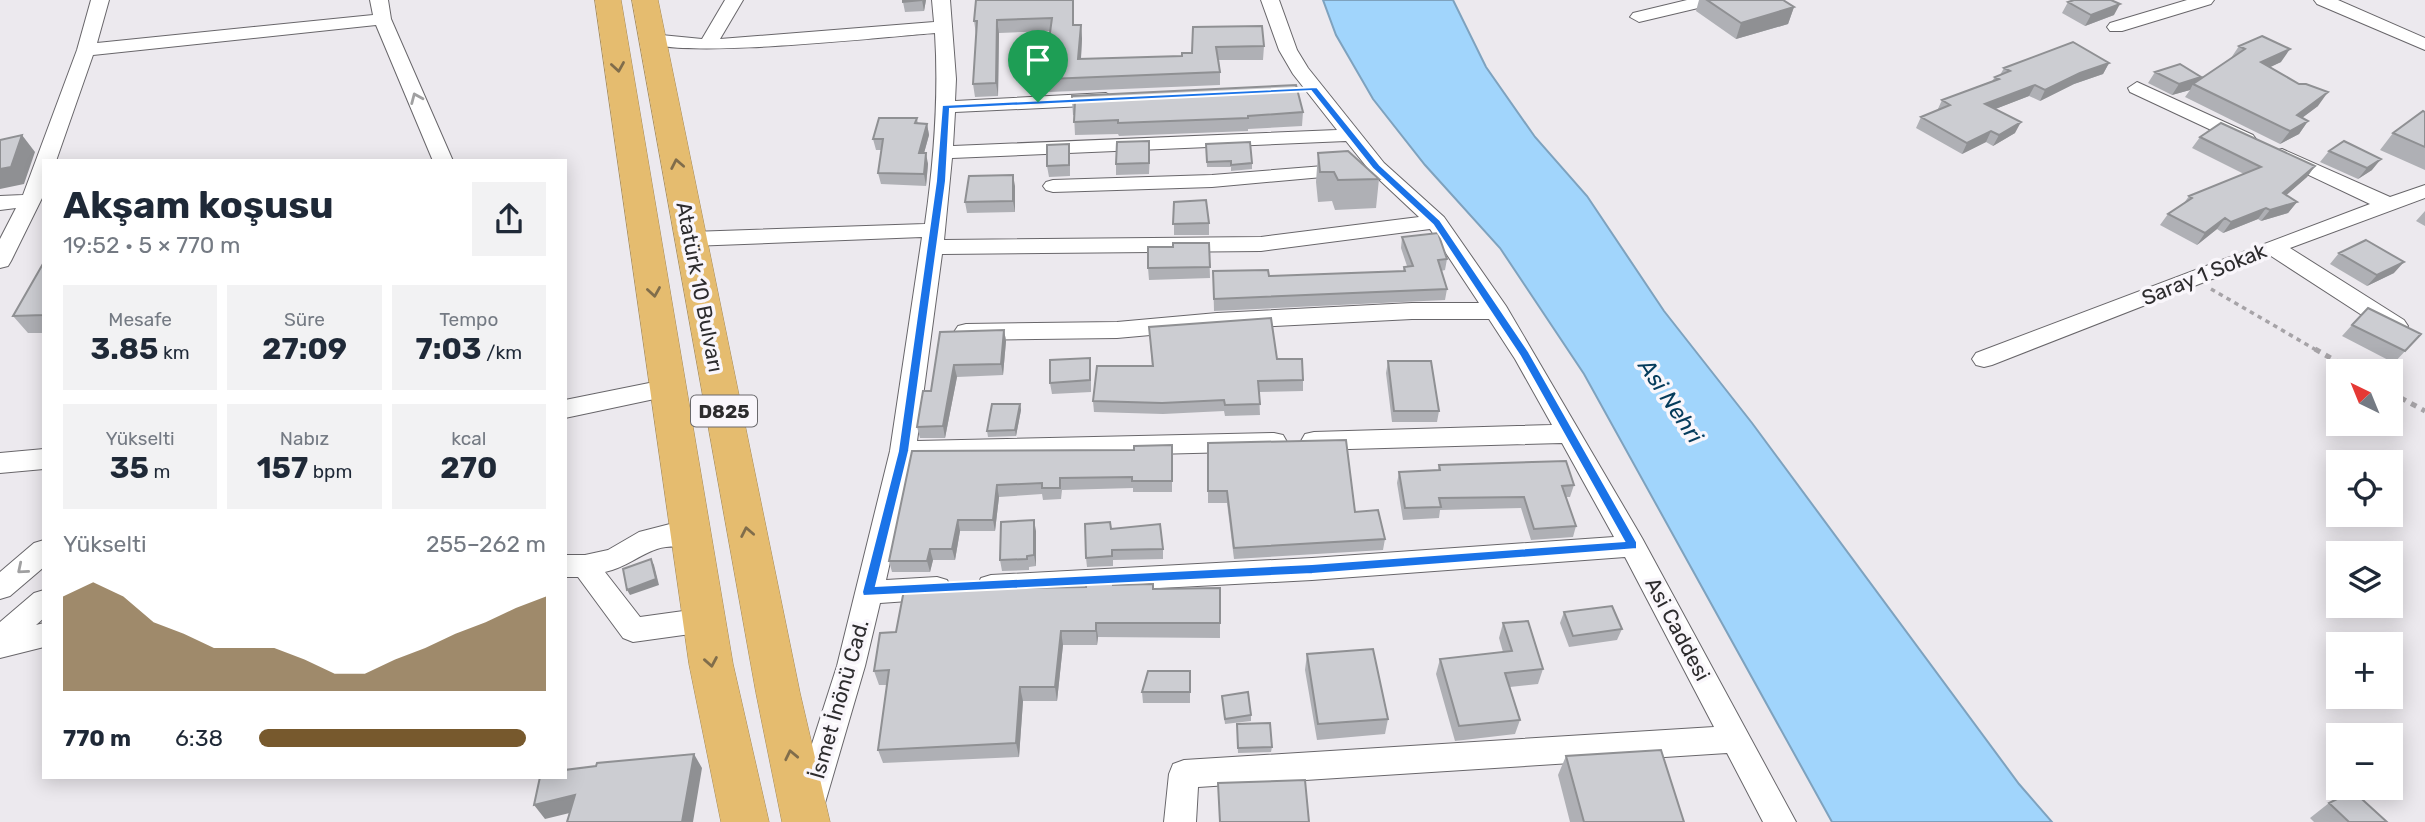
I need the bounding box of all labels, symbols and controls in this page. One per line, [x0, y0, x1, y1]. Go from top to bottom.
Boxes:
pin [1008, 30, 1068, 102]
icon: arrive [1019, 41, 1057, 79]
one-way arrow [611, 62, 626, 73]
one-way arrow [410, 93, 424, 106]
one-way arrow [670, 158, 685, 170]
text: Akşam koşusu [63, 182, 334, 228]
button: share [472, 182, 546, 256]
street label: Atatürk 10 Bulvarı [671, 200, 729, 374]
text: 19:52 · 5 × 770 m [63, 231, 240, 259]
street label: Saray 1 Sokak [2138, 238, 2270, 310]
one-way arrow [646, 286, 661, 298]
text: Mesafe [108, 308, 172, 331]
text: Süre [284, 308, 325, 331]
text: Tempo [439, 308, 498, 331]
text: 3.85 [91, 331, 158, 367]
text: 27:09 [262, 331, 347, 367]
text: 7:03 [416, 331, 482, 367]
text: km [158, 341, 190, 364]
text: /km [482, 341, 522, 364]
water label: Asi Nehri [1632, 353, 1710, 450]
north arrow [2326, 359, 2403, 436]
map controls [2326, 359, 2403, 800]
road number: D825 [691, 396, 757, 426]
text: Yükselti [106, 427, 175, 450]
text: Nabız [280, 427, 329, 450]
text: kcal [451, 427, 486, 450]
text: 35 [110, 450, 149, 486]
text: 157 [257, 450, 308, 486]
text: 270 [440, 450, 497, 486]
button: locate [2326, 450, 2403, 527]
text: m [149, 460, 171, 483]
text: bpm [308, 460, 352, 483]
one-way arrow [740, 526, 755, 538]
text: Yükselti [63, 530, 147, 558]
text: 255–262 m [426, 530, 546, 558]
button: layers [2326, 541, 2403, 618]
one-way arrow [17, 561, 30, 573]
street label: Asi Caddesi [1640, 573, 1716, 685]
street label: İsmet İnönü Cad. [804, 616, 874, 782]
button: + [2326, 632, 2403, 709]
one-way arrow [703, 656, 718, 668]
button: − [2326, 723, 2403, 800]
text: 770 m [63, 724, 131, 752]
text: 6:38 [175, 724, 223, 752]
one-way arrow [785, 749, 800, 761]

